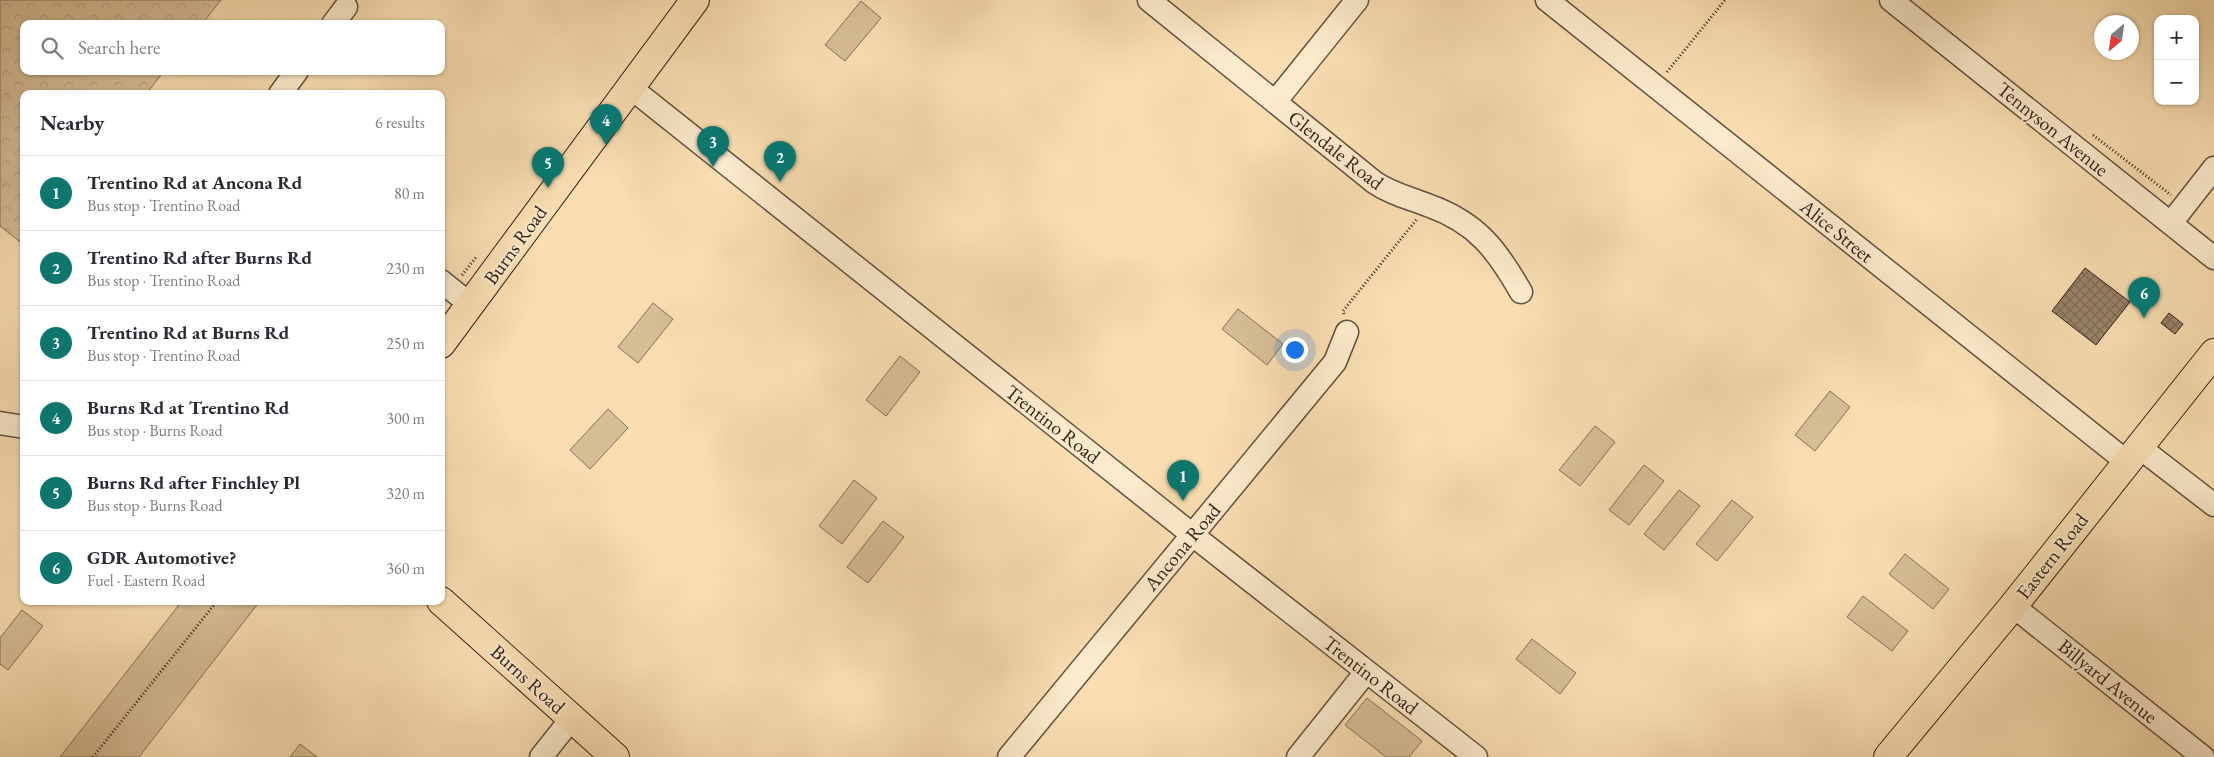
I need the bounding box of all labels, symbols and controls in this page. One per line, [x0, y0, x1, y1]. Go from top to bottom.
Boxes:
north arrow [2094, 15, 2139, 60]
map controls [2154, 15, 2199, 105]
button: + [2154, 15, 2199, 60]
search box [20, 20, 445, 75]
icon: search [38, 34, 66, 62]
text: Search here [78, 35, 160, 60]
button: − [2154, 60, 2199, 105]
street label: Tennyson Avenue [1992, 76, 2114, 182]
pin: 4 [590, 104, 622, 145]
street label: Glendale Road [1283, 105, 1390, 196]
text: Nearby [40, 109, 104, 136]
text: 6 results [375, 112, 425, 133]
pin: 3 [697, 126, 729, 167]
pin: 2 [764, 141, 796, 182]
pin: 5 [532, 147, 564, 188]
text: Trentino Rd at Ancona Rd [87, 170, 302, 195]
text: 1 [52, 183, 60, 204]
text: 80 m [394, 183, 425, 204]
street label: Alice Street [1794, 193, 1880, 269]
text: Bus stop · Trentino Road [87, 195, 240, 216]
street label: Burns Road [477, 199, 553, 290]
text: Trentino Rd after Burns Rd [87, 245, 312, 270]
text: 2 [52, 258, 60, 279]
text: 230 m [386, 258, 425, 279]
text: Bus stop · Trentino Road [87, 270, 240, 291]
pin: 6 [2128, 277, 2160, 318]
text: Trentino Rd at Burns Rd [87, 320, 289, 345]
text: 3 [52, 333, 60, 354]
text: 250 m [386, 333, 425, 354]
your location [1282, 337, 1308, 363]
text: Bus stop · Trentino Road [87, 345, 240, 366]
street label: Trentino Road [1000, 379, 1107, 470]
text: Burns Rd at Trentino Rd [87, 395, 289, 420]
text: 4 [52, 408, 60, 429]
text: 300 m [386, 408, 425, 429]
text: Bus stop · Burns Road [87, 420, 223, 441]
pin: 1 [1167, 460, 1199, 501]
text: Burns Rd after Finchley Pl [87, 470, 300, 495]
text: 5 [52, 483, 60, 504]
text: 320 m [386, 483, 425, 504]
text: Bus stop · Burns Road [87, 495, 223, 516]
street label: Ancona Road [1137, 497, 1227, 597]
street label: Eastern Road [2010, 507, 2094, 604]
text: GDR Automotive? [87, 545, 237, 570]
text: 6 [52, 558, 60, 579]
text: 360 m [386, 558, 425, 579]
text: Fuel · Eastern Road [87, 570, 205, 591]
street label: Trentino Road [1318, 630, 1425, 721]
street label: Billyard Avenue [2053, 633, 2163, 729]
street label: Burns Road [485, 639, 571, 720]

